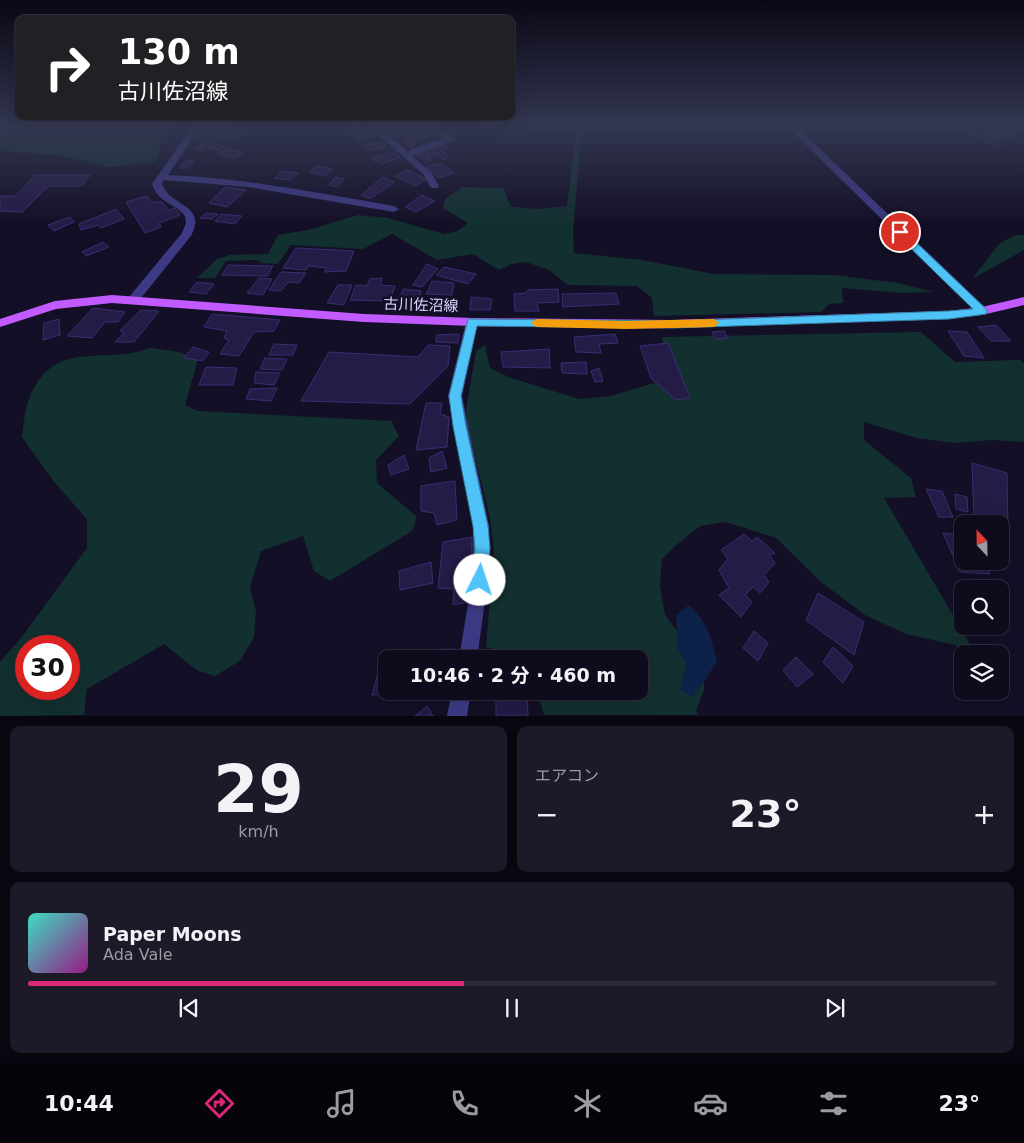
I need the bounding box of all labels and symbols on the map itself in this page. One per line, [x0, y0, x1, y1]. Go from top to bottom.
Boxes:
pin [879, 211, 921, 253]
street label: 古川佐沼線 [383, 295, 459, 315]
north arrow [954, 515, 1009, 570]
position arrow [453, 553, 505, 605]
speed limit sign: 30 [15, 635, 80, 700]

